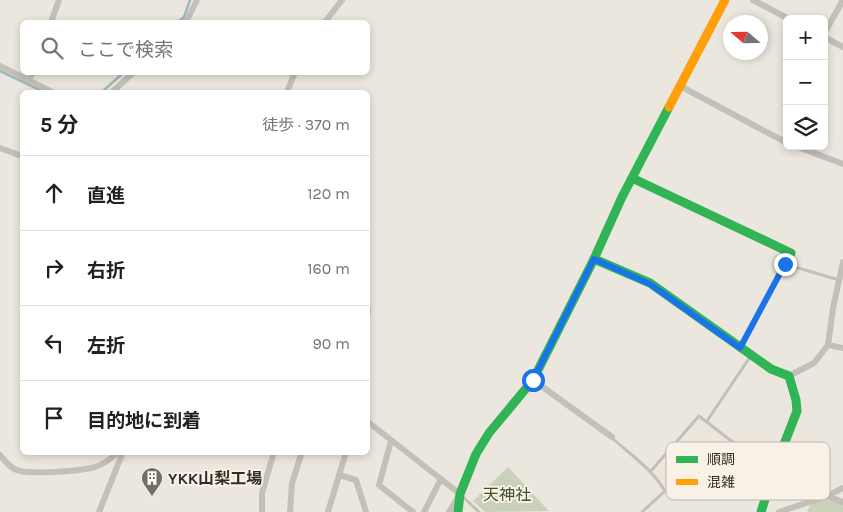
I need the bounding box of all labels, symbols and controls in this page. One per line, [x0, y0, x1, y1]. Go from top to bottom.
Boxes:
north arrow [723, 15, 768, 60]
map controls [783, 15, 828, 150]
button: + [783, 15, 828, 60]
search box [20, 20, 370, 75]
icon: search [38, 34, 66, 62]
text: ここで検索 [78, 39, 173, 61]
button: − [783, 60, 828, 105]
button: layers [783, 105, 828, 150]
text: 5 分 [40, 113, 79, 137]
text: 徒歩 · 370 m [262, 115, 350, 134]
icon: ahead [40, 179, 68, 207]
text: 120 m [307, 184, 350, 203]
text: 直進 [87, 185, 125, 207]
route end [774, 253, 797, 276]
icon: right [40, 254, 68, 282]
text: 160 m [307, 259, 350, 278]
text: 右折 [87, 260, 125, 282]
icon: left [40, 329, 68, 357]
text: 90 m [312, 334, 350, 353]
text: 左折 [87, 335, 125, 357]
route start [522, 369, 545, 392]
icon: arrive [40, 404, 68, 432]
text: 目的地に到着 [87, 410, 201, 432]
legend [666, 442, 830, 500]
text: 順調 [707, 451, 735, 468]
building icon: YKK山梨工場 [140, 466, 164, 497]
place label: YKK山梨工場 [168, 469, 262, 488]
text: 混雑 [707, 474, 735, 491]
park label: 天神社 [483, 485, 531, 504]

